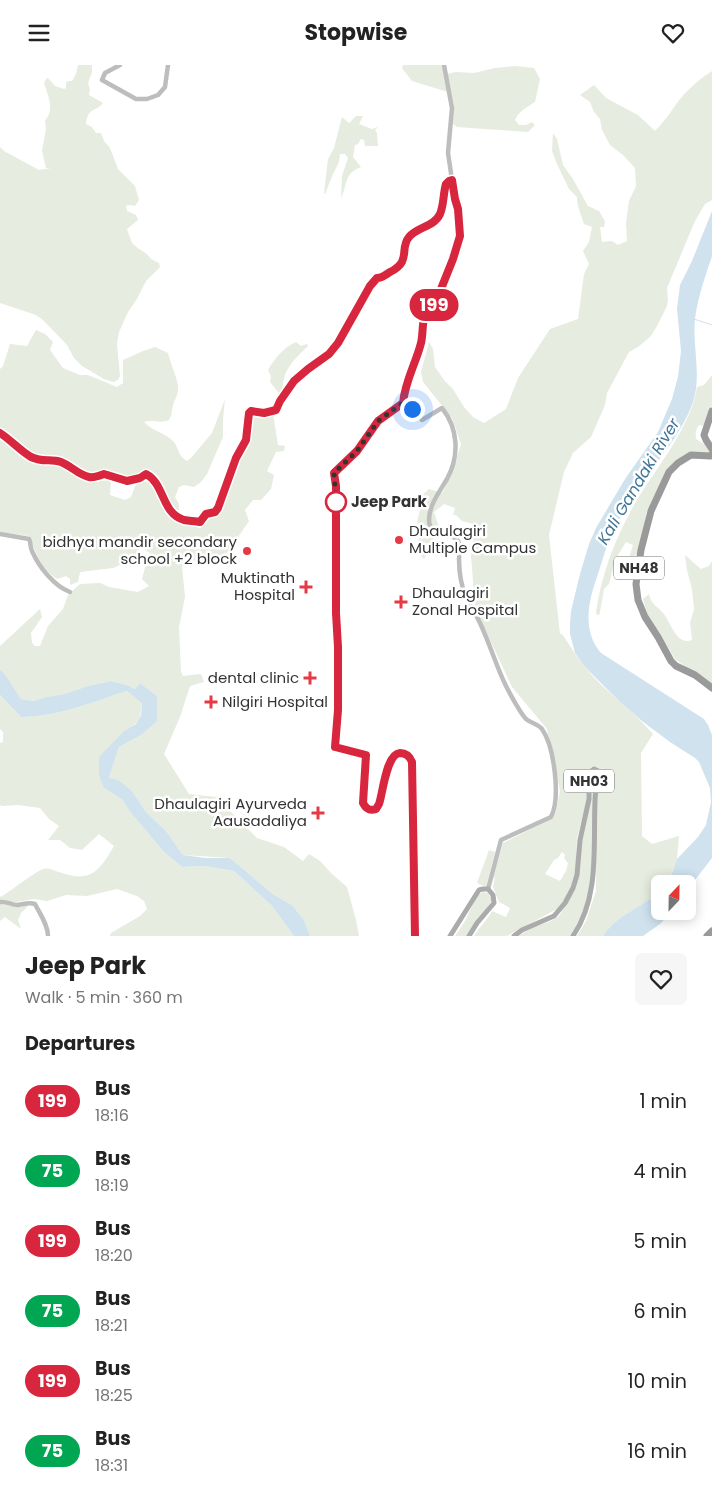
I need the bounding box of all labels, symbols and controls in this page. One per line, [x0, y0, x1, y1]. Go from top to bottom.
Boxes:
text: Stopwise [305, 17, 407, 48]
icon: menu [25, 19, 53, 47]
icon: heart [659, 19, 687, 47]
line badge: 199 [405, 289, 463, 321]
text: 199 [420, 292, 448, 317]
your location [400, 397, 425, 422]
water label: Kali Gandaki River [592, 413, 686, 549]
marker: Jeep Park [325, 491, 347, 513]
place label: Jeep Park [351, 491, 427, 512]
place label: Dhaulagiri Multiple Campus [409, 520, 536, 558]
place label: bidhya mandir secondary school +2 block [42, 531, 238, 569]
marker: Dhaulagiri Multiple Campus [393, 534, 405, 546]
marker: bidhya mandir secondary school +2 block [241, 545, 253, 557]
road number: NH48 [614, 557, 664, 579]
place label: Muktinath Hospital [221, 567, 295, 605]
marker: Muktinath Hospital [299, 580, 313, 594]
place label: Dhaulagiri Zonal Hospital [412, 582, 518, 620]
marker: Dhaulagiri Zonal Hospital [394, 595, 408, 609]
place label: dental clinic [208, 667, 299, 688]
marker: dental clinic [303, 671, 317, 685]
place label: Nilgiri Hospital [222, 691, 328, 712]
marker: Nilgiri Hospital [204, 695, 218, 709]
road number: NH03 [564, 769, 614, 793]
place label: Dhaulagiri Ayurveda Aausadaliya [154, 793, 307, 831]
marker: Dhaulagiri Ayurveda Aausadaliya [311, 806, 325, 820]
north arrow [651, 875, 696, 920]
map controls [651, 875, 696, 920]
text: Jeep Park [25, 949, 146, 982]
button: heart [635, 953, 687, 1005]
text: Walk · 5 min · 360 m [25, 986, 183, 1009]
text: Departures [25, 1030, 135, 1057]
text: Bus [95, 1075, 131, 1102]
text: 199 [38, 1088, 67, 1113]
text: 1 min [639, 1088, 687, 1115]
text: 18:16 [95, 1104, 129, 1127]
text: Bus [95, 1145, 131, 1172]
text: 75 [42, 1158, 63, 1183]
text: 4 min [634, 1158, 687, 1185]
text: 18:19 [95, 1174, 129, 1197]
text: Bus [95, 1215, 131, 1242]
text: 199 [38, 1228, 67, 1253]
text: 5 min [634, 1228, 687, 1255]
text: 18:20 [95, 1244, 133, 1267]
text: Bus [95, 1285, 131, 1312]
text: 75 [42, 1298, 63, 1323]
text: 6 min [633, 1298, 687, 1325]
text: 18:21 [95, 1314, 128, 1337]
text: Bus [95, 1355, 131, 1382]
text: 199 [38, 1368, 67, 1393]
text: 10 min [628, 1368, 687, 1395]
text: 18:25 [95, 1384, 133, 1407]
text: Bus [95, 1425, 131, 1452]
text: 75 [42, 1438, 63, 1463]
text: 16 min [627, 1438, 687, 1465]
text: 18:31 [95, 1454, 128, 1477]

